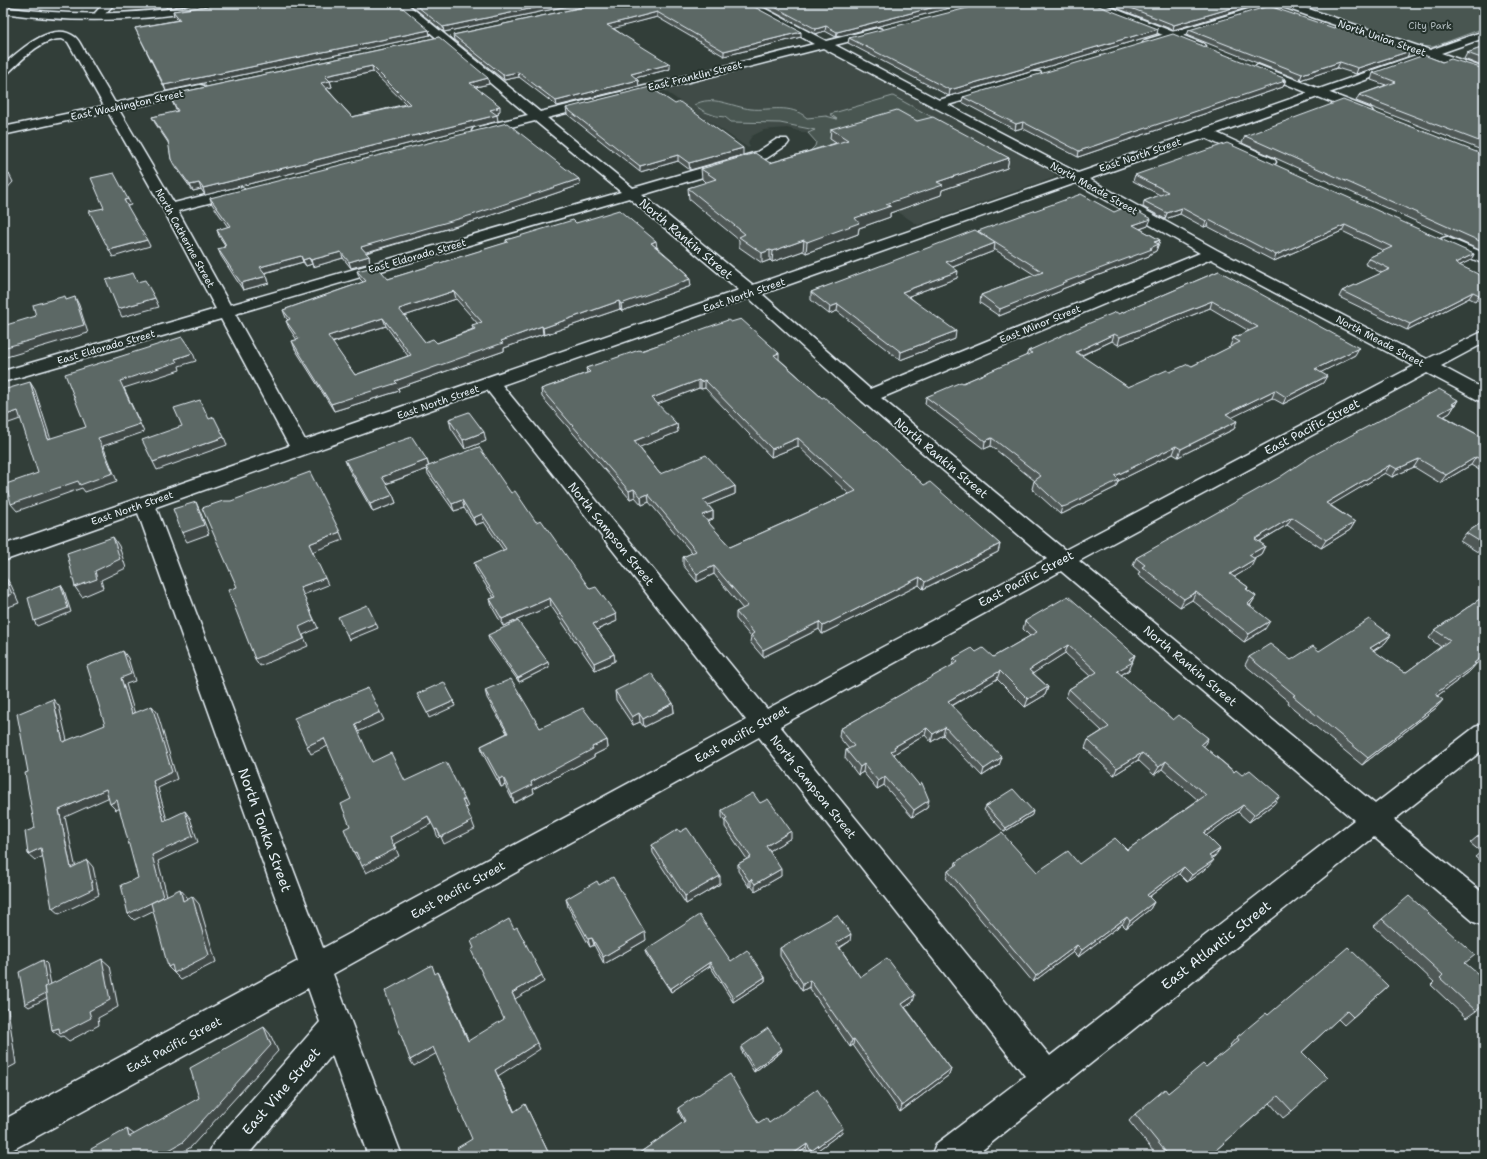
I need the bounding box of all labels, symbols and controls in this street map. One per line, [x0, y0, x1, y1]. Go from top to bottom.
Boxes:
street label: North Union Street [1336, 17, 1428, 59]
park label: City Park [1408, 19, 1452, 32]
street label: East Franklin Street [647, 58, 743, 94]
street label: East Washington Street [69, 87, 185, 123]
street label: East North Street [1097, 135, 1183, 175]
street label: North Meade Street [1048, 159, 1140, 217]
street label: North Catherine Street [152, 186, 218, 290]
street label: North Rankin Street [636, 195, 736, 283]
street label: East Eldorado Street [367, 236, 467, 276]
street label: East North Street [701, 275, 787, 315]
street label: East Minor Street [997, 302, 1083, 346]
street label: North Meade Street [1334, 312, 1426, 370]
street label: East Eldorado Street [56, 327, 156, 367]
street label: East North Street [395, 382, 481, 422]
street label: East Pacific Street [1262, 395, 1362, 459]
street label: North Rankin Street [891, 414, 991, 502]
street label: North Sampson Street [564, 479, 658, 589]
street label: East North Street [89, 488, 175, 528]
street label: East Pacific Street [976, 547, 1076, 611]
street label: North Rankin Street [1140, 622, 1240, 710]
street label: East Pacific Street [692, 701, 792, 767]
street label: North Sampson Street [766, 732, 860, 842]
street label: North Tonka Street [234, 766, 296, 894]
street label: East Pacific Street [408, 857, 508, 923]
street label: East Atlantic Street [1157, 896, 1275, 994]
street label: East Pacific Street [124, 1013, 224, 1077]
street label: East Vine Street [238, 1043, 324, 1139]

